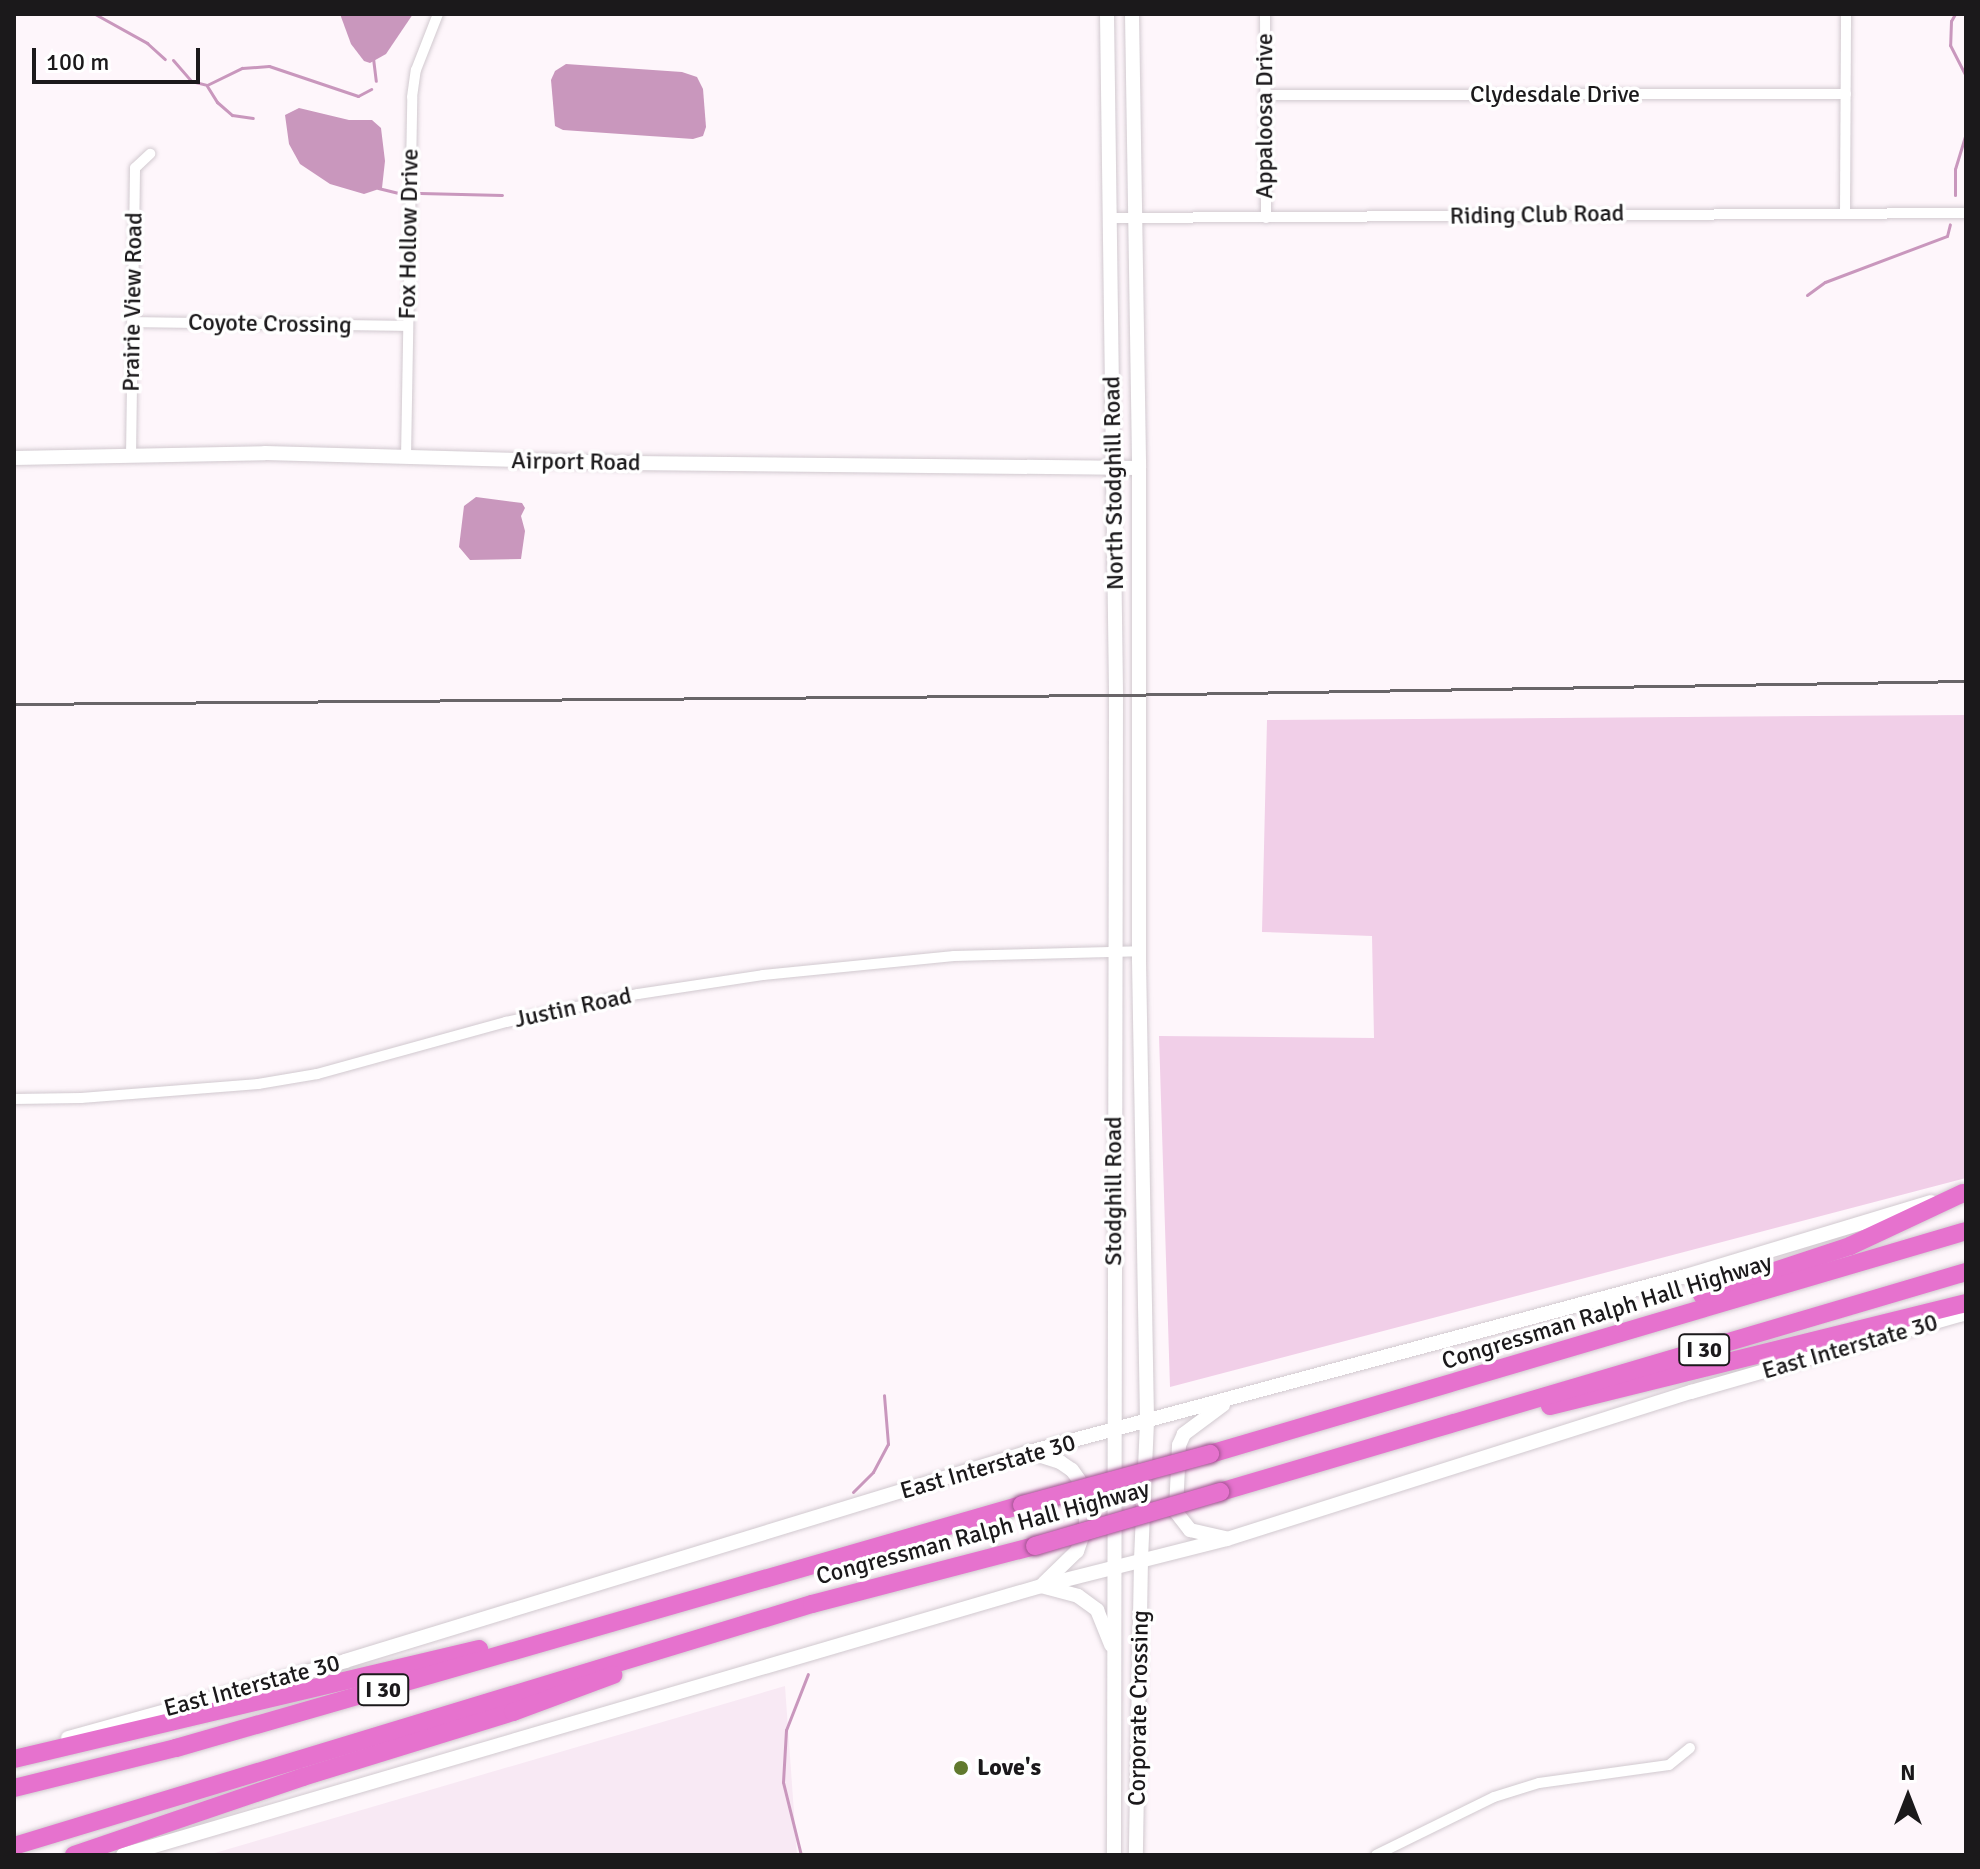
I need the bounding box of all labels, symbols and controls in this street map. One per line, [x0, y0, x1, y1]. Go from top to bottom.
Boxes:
scale bar [36, 32, 204, 82]
street label: Appaloosa Drive [1251, 33, 1279, 199]
text: 100 m [46, 47, 109, 77]
street label: Clydesdale Drive [1470, 81, 1640, 109]
street label: Fox Hollow Drive [393, 148, 425, 320]
street label: Riding Club Road [1449, 199, 1625, 231]
street label: Prairie View Road [117, 212, 149, 392]
street label: Coyote Crossing [188, 308, 352, 340]
street label: North Stodghill Road [1098, 376, 1130, 590]
street label: Airport Road [511, 446, 641, 478]
street label: Justin Road [512, 982, 634, 1034]
street label: Stodghill Road [1100, 1116, 1128, 1266]
street label: Congressman Ralph Hall Highway [1438, 1248, 1776, 1376]
street label: East Interstate 30 [1759, 1308, 1941, 1386]
road number: I 30 [1678, 1332, 1730, 1368]
street label: East Interstate 30 [897, 1428, 1079, 1506]
street label: Congressman Ralph Hall Highway [813, 1475, 1153, 1591]
street label: Corporate Crossing [1123, 1610, 1155, 1806]
street label: East Interstate 30 [161, 1649, 343, 1723]
road number: I 30 [357, 1672, 409, 1708]
place label: Love's [977, 1754, 1041, 1782]
north arrow [1868, 1757, 1948, 1837]
marker: Love's [952, 1759, 970, 1777]
text: N [1900, 1759, 1916, 1786]

